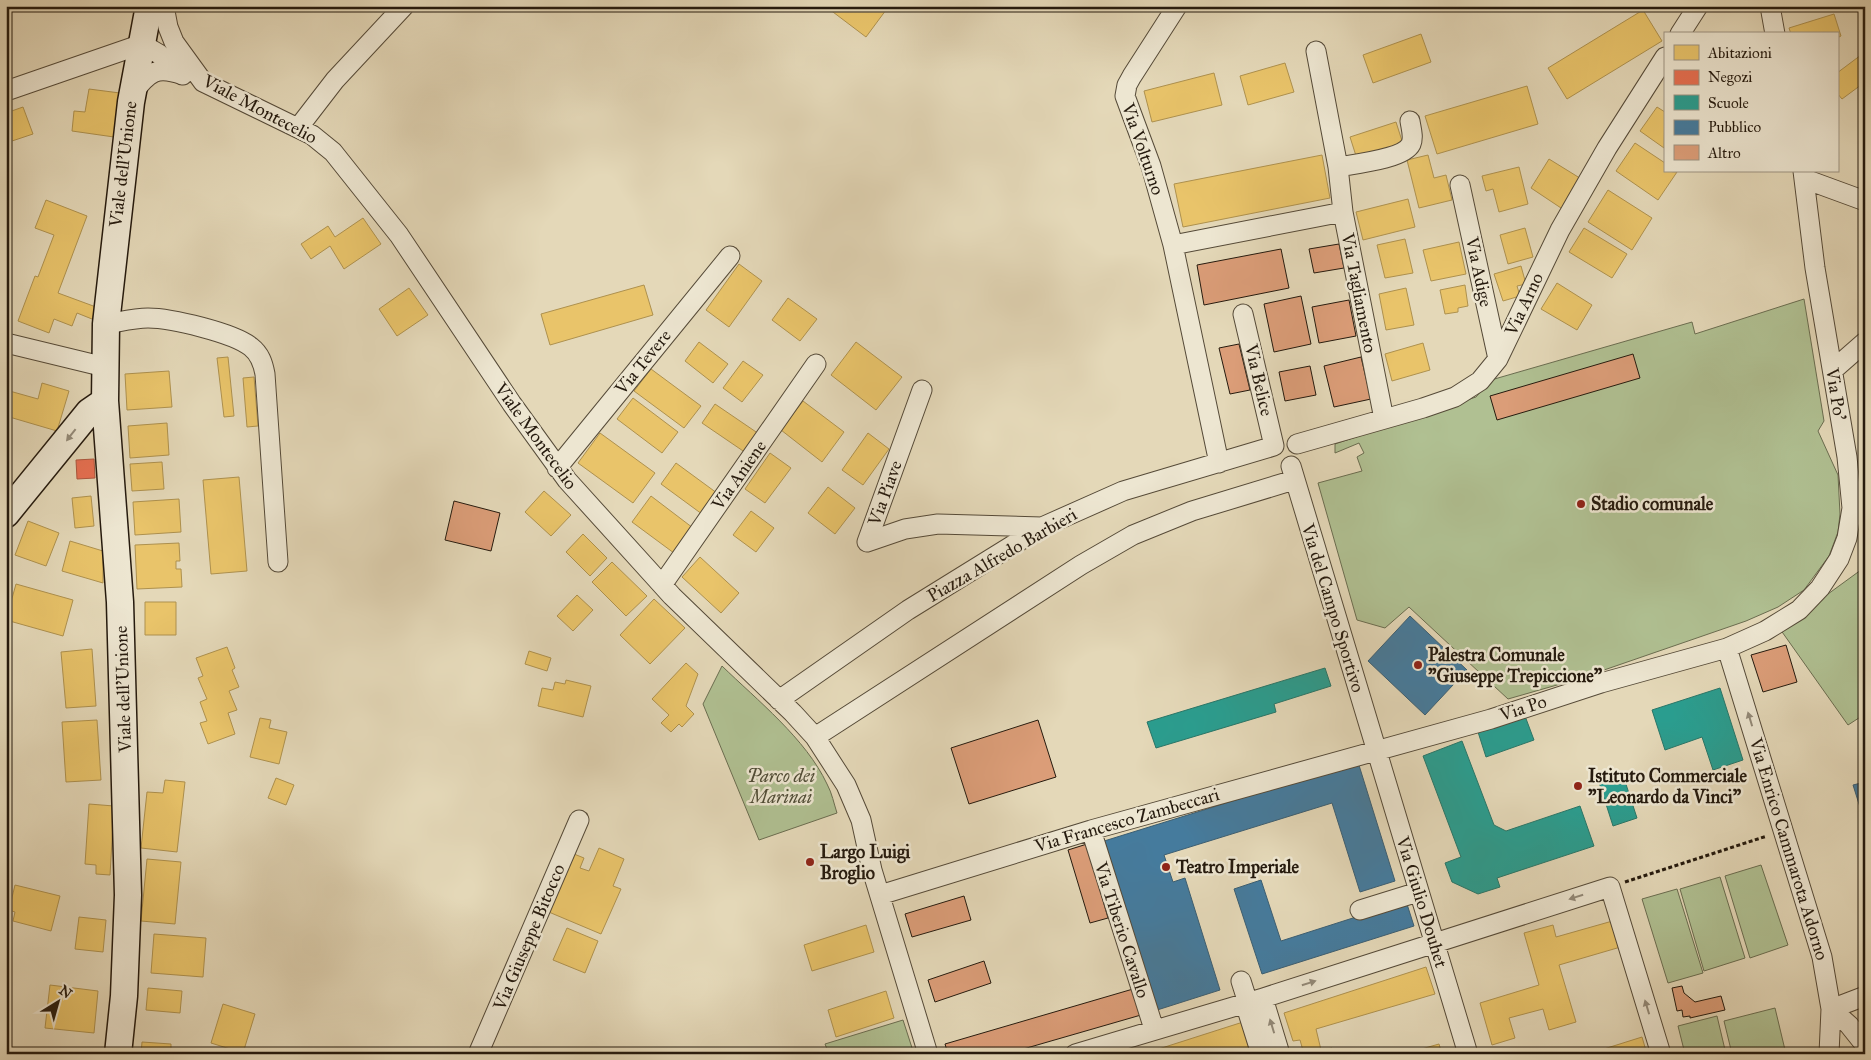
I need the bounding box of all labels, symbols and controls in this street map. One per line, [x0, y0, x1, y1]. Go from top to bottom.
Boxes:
legend [1664, 32, 1838, 172]
text: Abitazioni [1707, 44, 1772, 62]
text: Negozi [1708, 68, 1752, 86]
street label: Viale Montecelio [198, 69, 321, 148]
text: Scuole [1708, 94, 1749, 112]
street label: Via Volturno [1117, 99, 1169, 198]
street label: Viale dell'Unione [104, 100, 142, 229]
text: Pubblico [1708, 118, 1762, 136]
text: Altro [1707, 144, 1741, 162]
street label: Via Tagliamento [1335, 230, 1381, 355]
street label: Via Adige [1460, 234, 1497, 309]
street label: Via Arno [1499, 269, 1548, 340]
street label: Via Tevere [610, 325, 676, 400]
street label: Via Belice [1240, 341, 1278, 418]
street label: Via Po' [1821, 365, 1851, 422]
street label: Viale Montecelio [489, 378, 582, 494]
one-way arrow [66, 428, 77, 441]
street label: Via Aniene [706, 436, 771, 515]
street label: Via Piave [863, 458, 907, 529]
place label: Stadio comunale [1591, 493, 1714, 515]
marker: Stadio comunale [1575, 498, 1587, 510]
street label: Piazza Alfredo Barbieri [923, 503, 1081, 607]
street label: Via del Campo Sportivo [1297, 520, 1369, 695]
street label: Viale dell'Unione [110, 625, 136, 754]
place label: Palestra Comunale "Giuseppe Trepiccione" [1428, 644, 1603, 688]
marker: Palestra Comunale "Giuseppe Trepiccione" [1412, 659, 1424, 671]
street label: Via Po [1496, 690, 1549, 726]
one-way arrow [1746, 711, 1754, 726]
street label: Via Enrico Cammarota Adorno [1744, 734, 1833, 963]
park label: Parco dei Marinai [747, 765, 815, 808]
place label: Istituto Commerciale "Leonardo da Vinci" [1588, 765, 1747, 808]
marker: Istituto Commerciale "Leonardo da Vinci" [1572, 780, 1584, 792]
street label: Via Francesco Zambeccari [1031, 783, 1222, 857]
street label: Via Giulio Douhet [1391, 833, 1453, 971]
place label: Largo Luigi Broglio [820, 841, 911, 885]
marker: Largo Luigi Broglio [804, 856, 816, 868]
place label: Teatro Imperiale [1175, 856, 1300, 879]
street label: Via Tiberio Cavallo [1089, 858, 1154, 1001]
street label: Via Giuseppe Bitocco [488, 861, 570, 1014]
marker: Teatro Imperiale [1160, 861, 1172, 873]
one-way arrow [1568, 894, 1583, 902]
north arrow [32, 978, 82, 1028]
one-way arrow [1302, 979, 1317, 987]
text: N [56, 982, 75, 1002]
one-way arrow [1643, 1000, 1651, 1015]
one-way arrow [1267, 1018, 1275, 1033]

